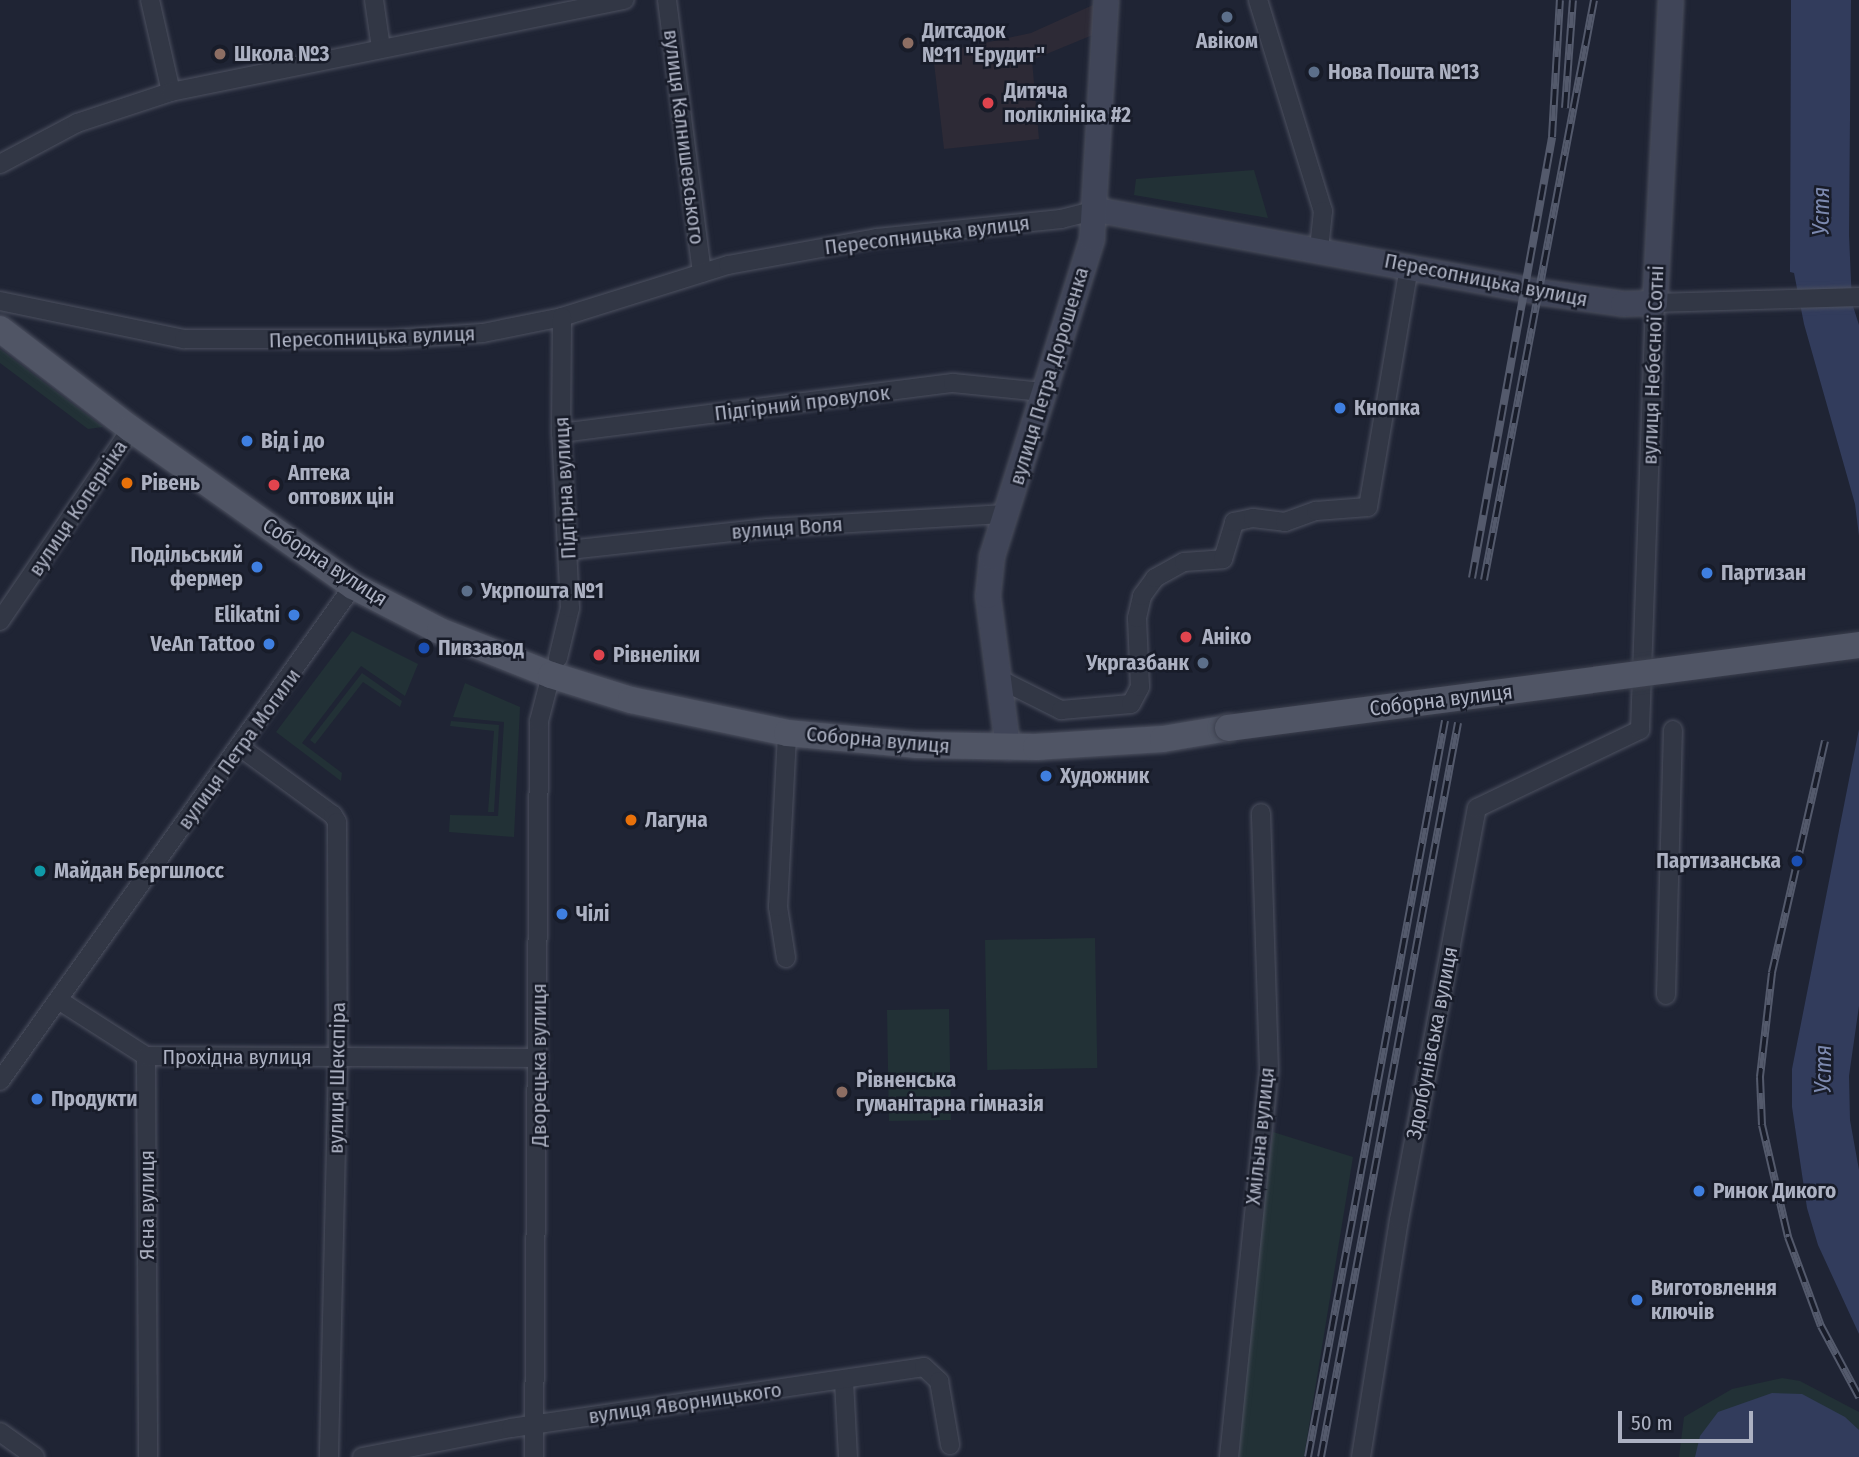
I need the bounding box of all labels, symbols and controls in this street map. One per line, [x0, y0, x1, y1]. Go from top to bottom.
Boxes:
marker: Авіком [1219, 9, 1235, 25]
place label: Дитсадок №11 "Ерудит" [922, 18, 1045, 68]
street label: вулиця Калнишевського [658, 28, 710, 246]
place label: Авіком [1196, 28, 1258, 54]
marker: Дитсадок №11 "Ерудит" [900, 35, 916, 51]
place label: Школа №3 [234, 41, 330, 67]
marker: Школа №3 [212, 46, 228, 62]
place label: Нова Пошта №13 [1328, 59, 1479, 85]
marker: Нова Пошта №13 [1306, 64, 1322, 80]
place label: Дитяча поліклініка #2 [1004, 78, 1131, 128]
marker: Дитяча поліклініка #2 [978, 93, 998, 113]
water label: Устя [1807, 187, 1835, 235]
street label: Пересопницька вулиця [823, 210, 1031, 260]
street label: Пересопницька вулиця [1382, 248, 1590, 312]
street label: вулиця Петра Дорошенка [1004, 264, 1094, 488]
street label: вулиця Небесної Сотні [1637, 265, 1669, 465]
street label: Пересопницька вулиця [268, 321, 476, 353]
street label: Підгірний провулок [713, 380, 891, 426]
place label: Кнопка [1354, 395, 1420, 421]
marker: Кнопка [1332, 400, 1348, 416]
street label: Підгірна вулиця [549, 416, 581, 560]
place label: Від і до [261, 428, 325, 454]
marker: Від і до [239, 433, 255, 449]
street label: вулиця Коперніка [23, 435, 133, 581]
place label: Аптека оптових цін [288, 460, 394, 510]
place label: Рівень [141, 470, 200, 496]
marker: Рівень [119, 475, 135, 491]
marker: Аптека оптових цін [266, 477, 282, 493]
street label: Соборна вулиця [258, 512, 392, 612]
street label: вулиця Воля [731, 512, 843, 544]
place label: Подільський фермер [130, 542, 243, 592]
marker: Подільський фермер [249, 559, 265, 575]
place label: Партизан [1721, 560, 1806, 586]
marker: Партизан [1699, 565, 1715, 581]
place label: Укрпошта №1 [481, 578, 604, 604]
marker: Укрпошта №1 [459, 583, 475, 599]
place label: Elikatni [214, 602, 280, 628]
marker: Elikatni [286, 607, 302, 623]
place label: Аніко [1202, 624, 1251, 650]
marker: Аніко [1176, 627, 1196, 647]
place label: VeAn Tattoo [151, 631, 255, 657]
place label: Пивзавод [438, 635, 524, 661]
marker: VeAn Tattoo [261, 636, 277, 652]
marker: Пивзавод [416, 640, 432, 656]
place label: Рівнеліки [613, 642, 700, 668]
marker: Рівнеліки [591, 647, 607, 663]
place label: Укргазбанк [1086, 650, 1189, 676]
marker: Укргазбанк [1195, 655, 1211, 671]
street label: вулиця Петра Могили [172, 664, 306, 834]
street label: Соборна вулиця [1368, 679, 1514, 721]
street label: Соборна вулиця [805, 721, 951, 759]
place label: Художник [1060, 763, 1149, 789]
marker: Художник [1038, 768, 1054, 784]
place label: Лагуна [645, 807, 708, 833]
marker: Лагуна [623, 812, 639, 828]
place label: Партизанська [1656, 848, 1781, 874]
marker: Партизанська [1787, 851, 1807, 871]
place label: Майдан Бергшлосс [54, 858, 224, 884]
marker: Майдан Бергшлосс [32, 863, 48, 879]
place label: Чілі [576, 901, 610, 927]
marker: Чілі [554, 906, 570, 922]
street label: Здолбунівська вулиця [1401, 945, 1463, 1141]
street label: Дворецька вулиця [526, 983, 552, 1147]
street label: вулиця Шекспіра [323, 1002, 351, 1154]
street label: Прохідна вулиця [162, 1044, 312, 1070]
water label: Устя [1809, 1045, 1837, 1093]
street label: Хмільна вулиця [1240, 1066, 1280, 1206]
place label: Рівненська гуманітарна гімназія [856, 1067, 1044, 1117]
marker: Рівненська гуманітарна гімназія [834, 1084, 850, 1100]
place label: Продукти [51, 1086, 137, 1112]
marker: Продукти [29, 1091, 45, 1107]
street label: Ясна вулиця [134, 1150, 160, 1260]
place label: Ринок Дикого [1713, 1178, 1836, 1204]
marker: Ринок Дикого [1691, 1183, 1707, 1199]
place label: Виготовлення ключів [1651, 1275, 1777, 1325]
marker: Виготовлення ключів [1629, 1292, 1645, 1308]
street label: вулиця Яворницького [587, 1377, 783, 1429]
scale bar [1621, 1398, 1756, 1442]
text: 50 m [1631, 1410, 1673, 1436]

